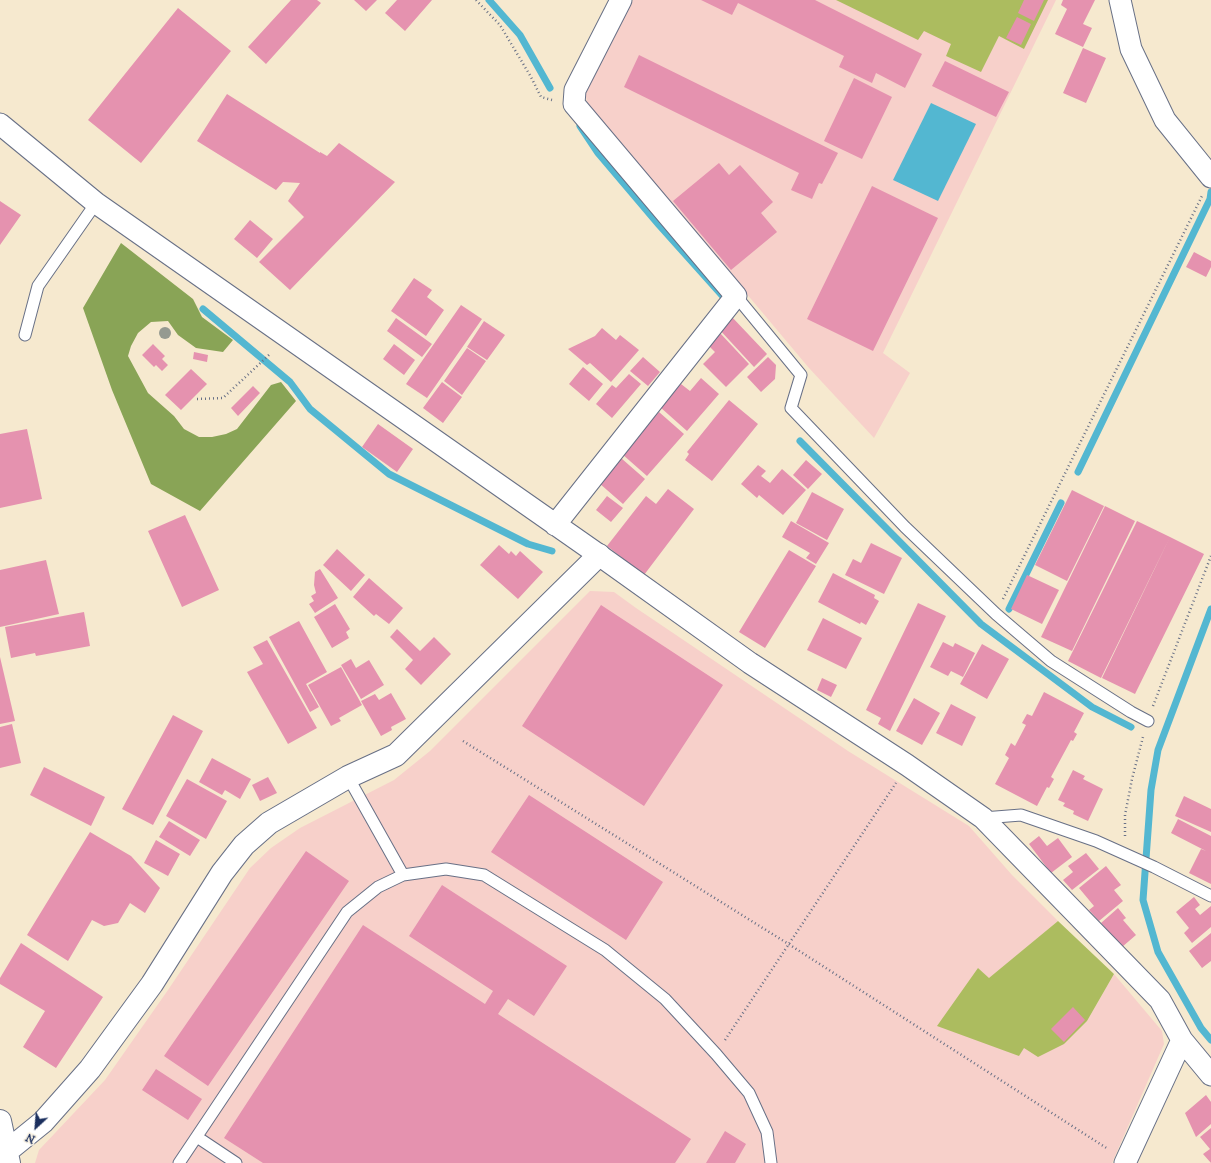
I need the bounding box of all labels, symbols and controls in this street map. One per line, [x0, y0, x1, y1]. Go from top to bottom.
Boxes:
north arrow [16, 1107, 56, 1147]
text: N [24, 1130, 38, 1146]

